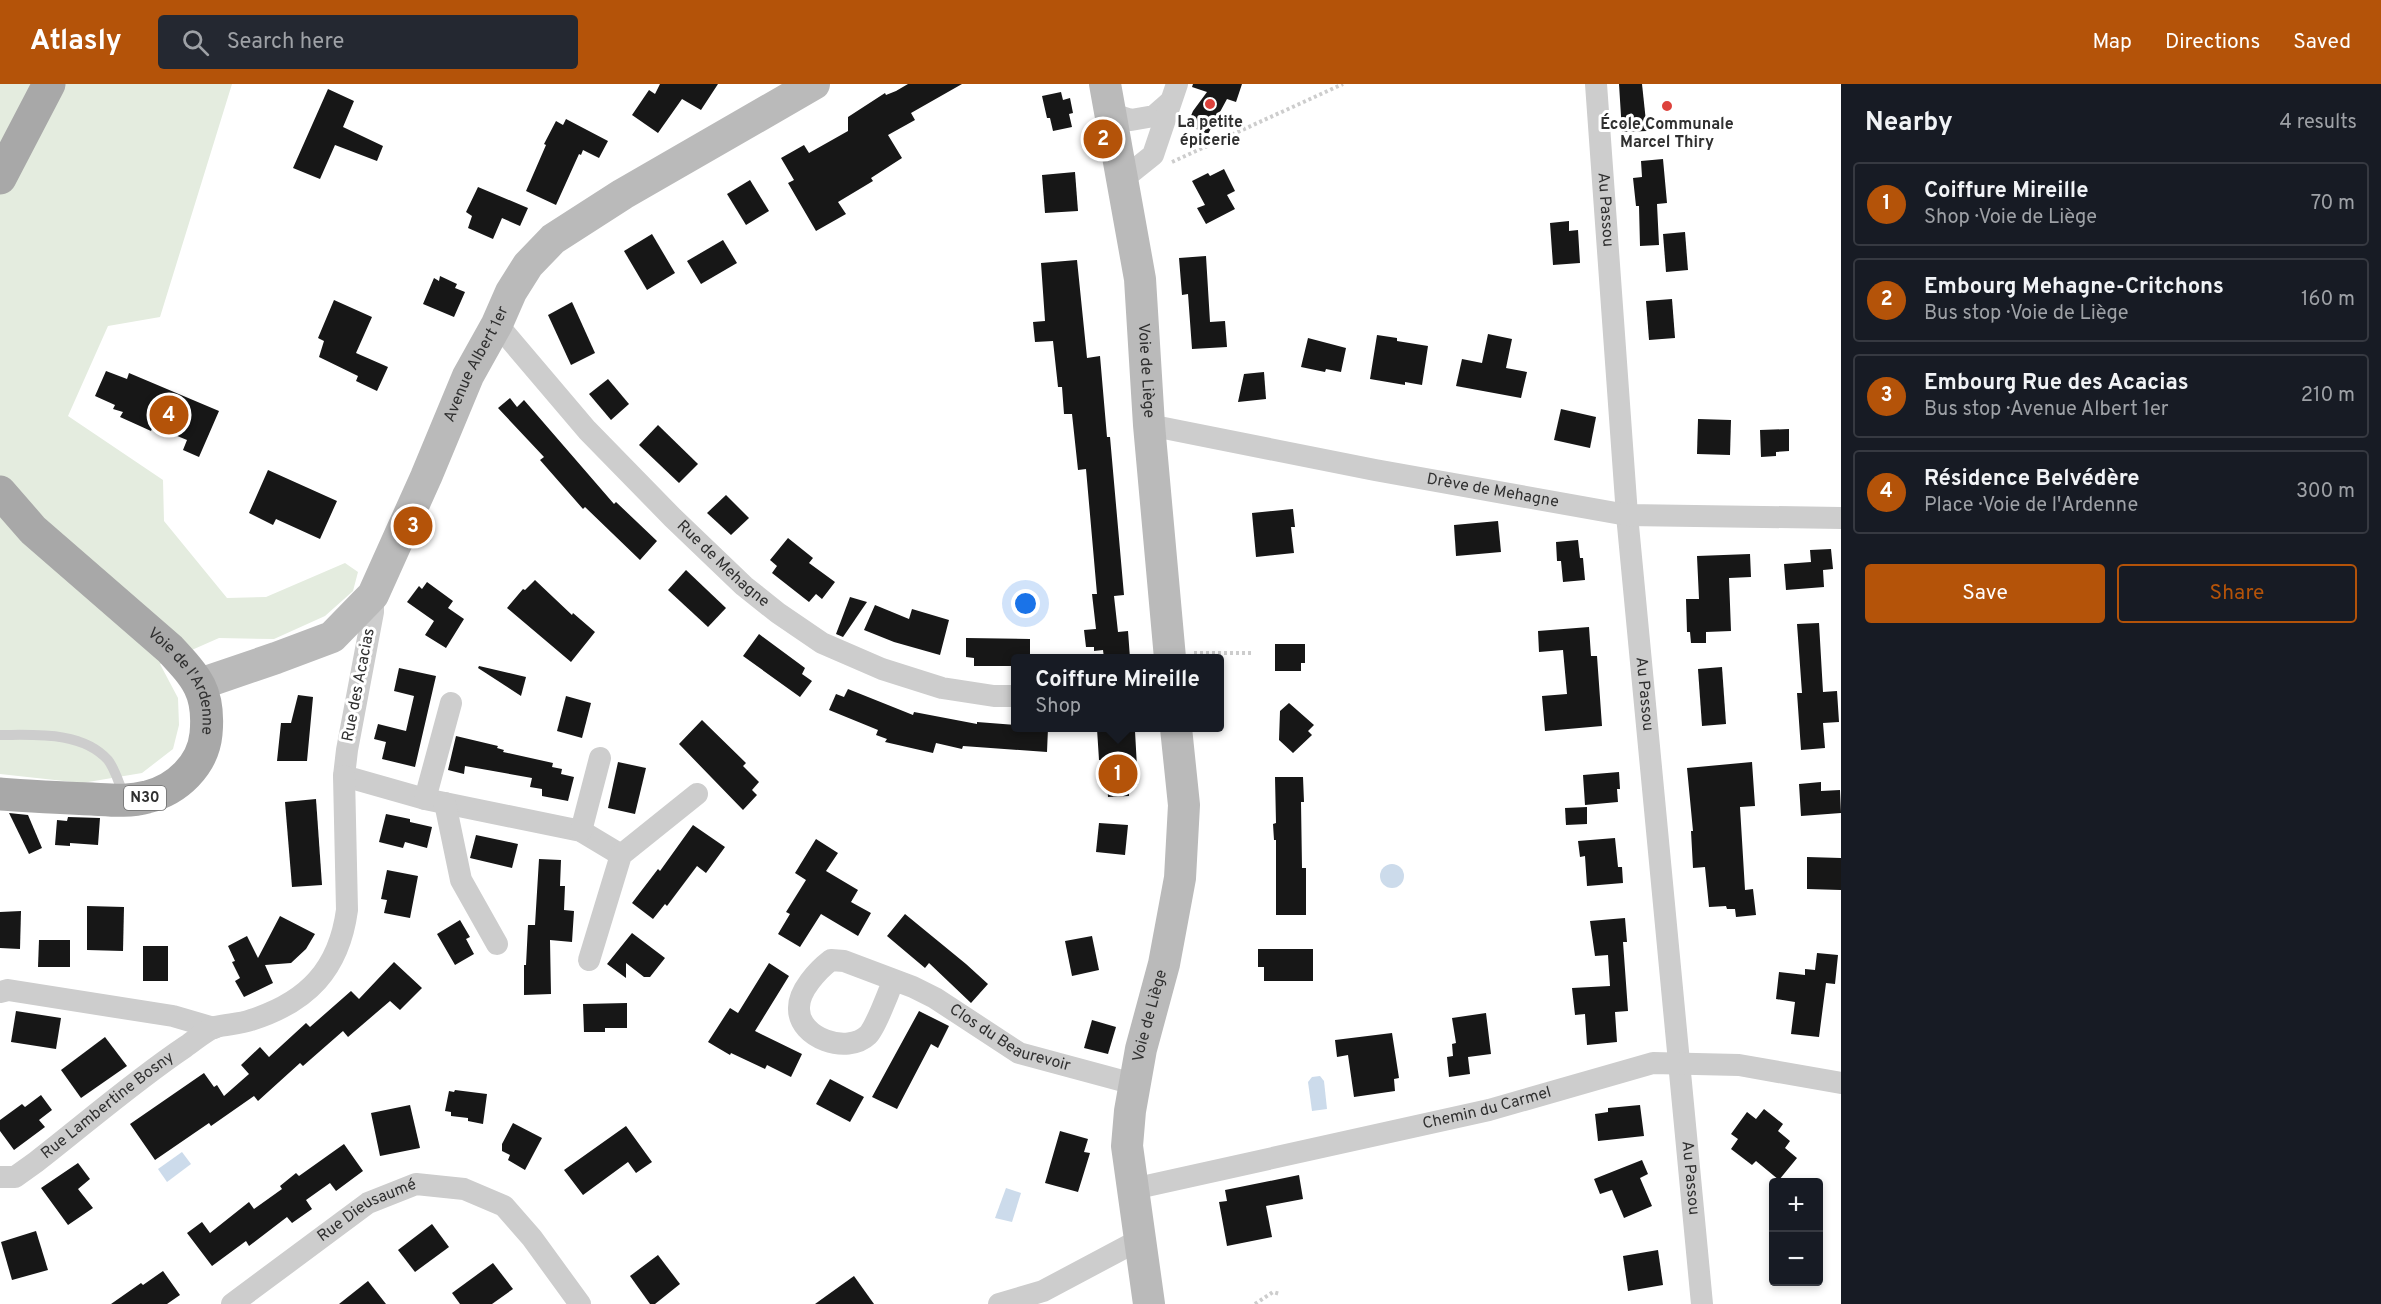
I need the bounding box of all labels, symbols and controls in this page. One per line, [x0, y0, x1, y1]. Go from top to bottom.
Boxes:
search box [158, 15, 578, 69]
text: Atlasly [30, 24, 122, 60]
icon: search [179, 26, 212, 59]
text: Search here [227, 29, 344, 56]
text: Map [2092, 29, 2132, 56]
text: Directions [2165, 29, 2260, 56]
text: Saved [2293, 29, 2351, 56]
marker: La petite épicerie [1203, 97, 1217, 111]
marker: École Communale Marcel Thiry [1660, 99, 1674, 113]
text: Nearby [1865, 107, 1953, 140]
text: 4 results [2280, 110, 2357, 136]
place label: La petite épicerie [1177, 113, 1243, 151]
place label: École Communale Marcel Thiry [1600, 113, 1734, 153]
pin: 2 [1084, 116, 1122, 162]
street label: Au Passou [1592, 172, 1618, 248]
text: Coiffure Mireille [1924, 178, 2088, 205]
text: 1 [1883, 191, 1891, 217]
text: 70 m [2311, 191, 2355, 217]
text: Shop · Voie de Liège [1924, 205, 2097, 231]
text: Embourg Mehagne-Critchons [1924, 274, 2224, 301]
text: 2 [1880, 287, 1893, 313]
text: 160 m [2301, 287, 2355, 313]
text: Bus stop · Voie de Liège [1924, 301, 2128, 327]
street label: Avenue Albert 1er [440, 303, 514, 425]
street label: Voie de Liège [1133, 323, 1159, 419]
text: Embourg Rue des Acacias [1924, 370, 2189, 397]
text: 3 [1881, 383, 1893, 409]
text: 210 m [2301, 383, 2355, 409]
pin: 4 [150, 392, 188, 438]
text: Bus stop · Avenue Albert 1er [1924, 397, 2169, 423]
text: Résidence Belvédère [1924, 466, 2140, 493]
street label: Drève de Mehagne [1425, 469, 1560, 513]
text: 4 [1880, 479, 1893, 505]
text: 300 m [2296, 479, 2355, 505]
text: Place · Voie de l'Ardenne [1924, 493, 2138, 519]
pin: 3 [394, 504, 432, 548]
street label: Rue de Mehagne [672, 516, 773, 612]
button: Save [1865, 564, 2105, 623]
button: Share [2117, 564, 2357, 623]
your location [1011, 589, 1040, 618]
street label: Voie de l'Ardenne [143, 624, 217, 736]
street label: Rue des Acacias [338, 627, 380, 743]
popup [1011, 654, 1224, 732]
street label: Au Passou [1631, 656, 1658, 732]
text: Coiffure Mireille [1035, 667, 1200, 694]
text: Shop [1035, 694, 1081, 720]
pin: 1 [1098, 752, 1138, 796]
road number: N30 [124, 786, 166, 810]
street label: Voie de Liège [1129, 967, 1172, 1064]
street label: Clos du Beaurevoir [945, 1000, 1073, 1076]
street label: Rue Lambertine Bosny [37, 1048, 178, 1164]
street label: Chemin du Carmel [1421, 1083, 1554, 1134]
street label: Au Passou [1677, 1140, 1703, 1216]
street label: Rue Dieusaumé [314, 1175, 419, 1247]
map controls [1769, 1178, 1823, 1286]
button: + [1769, 1178, 1823, 1232]
button: − [1769, 1232, 1823, 1286]

